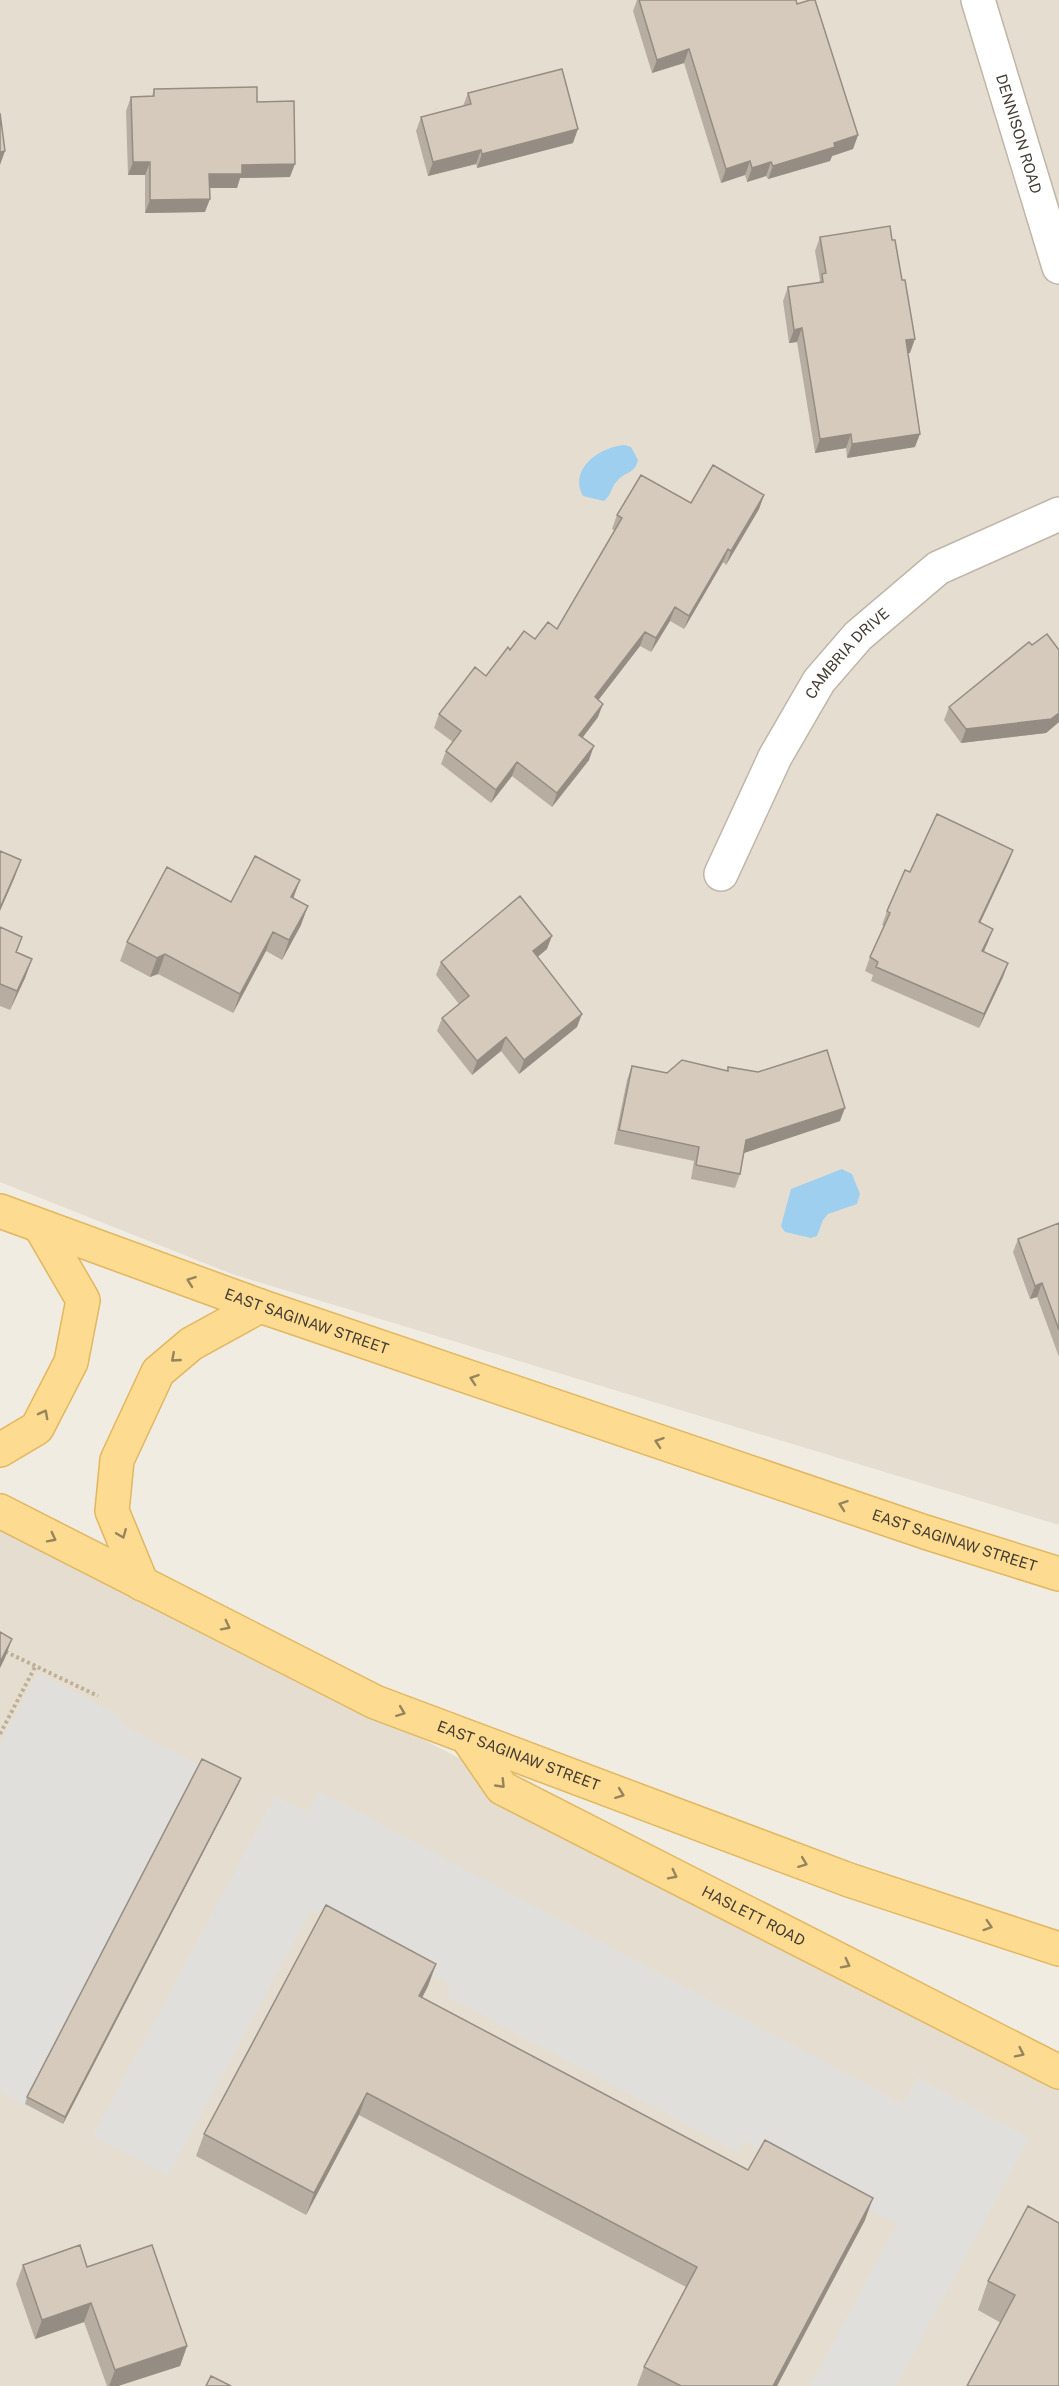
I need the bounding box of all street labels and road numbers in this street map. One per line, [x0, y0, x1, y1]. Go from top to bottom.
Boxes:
street label: DENNISON ROAD [993, 72, 1045, 196]
street label: CAMBRIA DRIVE [802, 604, 892, 702]
street label: EAST SAGINAW STREET [223, 1285, 391, 1357]
street label: EAST SAGINAW STREET [870, 1506, 1039, 1575]
street label: EAST SAGINAW STREET [435, 1717, 602, 1794]
street label: HASLETT ROAD [699, 1882, 808, 1949]

